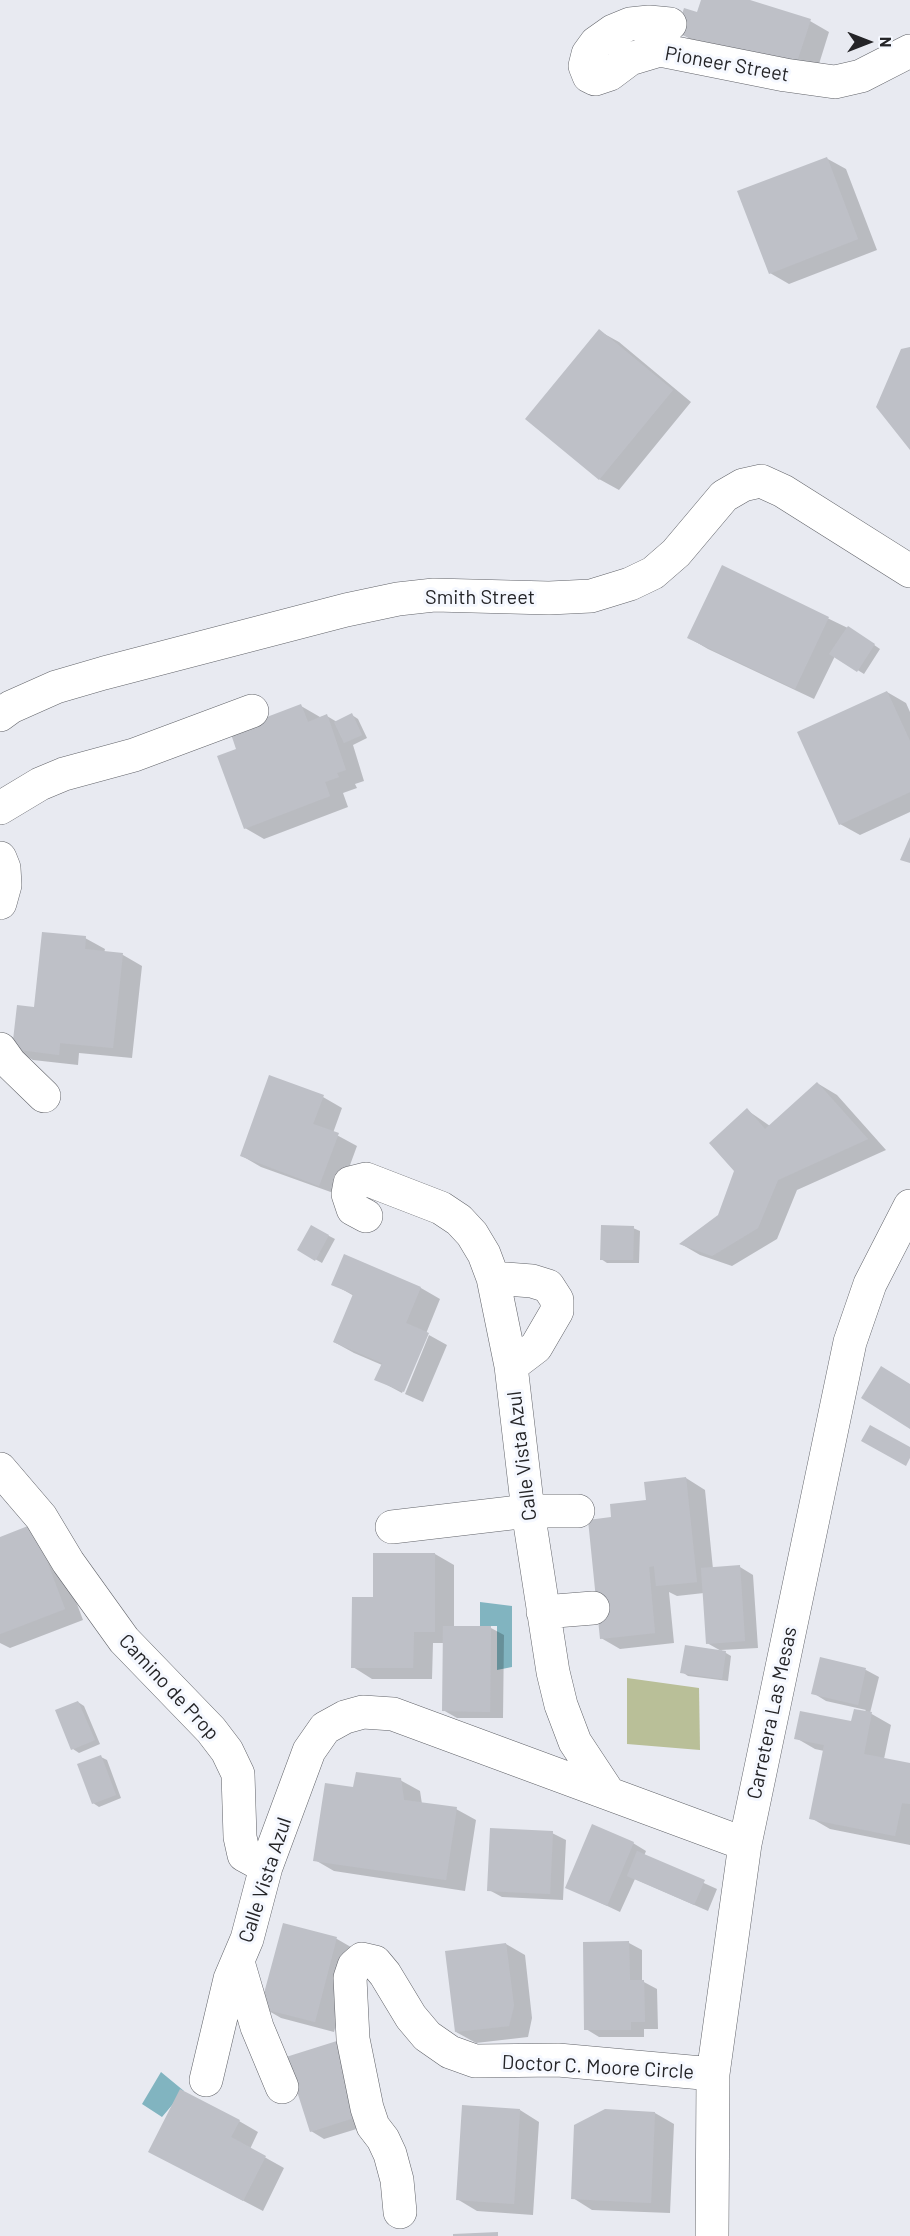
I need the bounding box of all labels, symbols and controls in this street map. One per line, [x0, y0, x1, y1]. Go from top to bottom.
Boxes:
north arrow [838, 12, 898, 72]
text: N [877, 37, 896, 47]
street label: Pioneer Street [663, 41, 791, 87]
street label: Smith Street [425, 585, 535, 609]
street label: Calle Vista Azul [502, 1390, 542, 1522]
street label: Carretera Las Mesas [742, 1625, 802, 1801]
street label: Camino de Prop [114, 1629, 224, 1745]
street label: Calle Vista Azul [233, 1814, 297, 1946]
street label: Doctor C. Moore Circle [501, 2050, 695, 2084]

